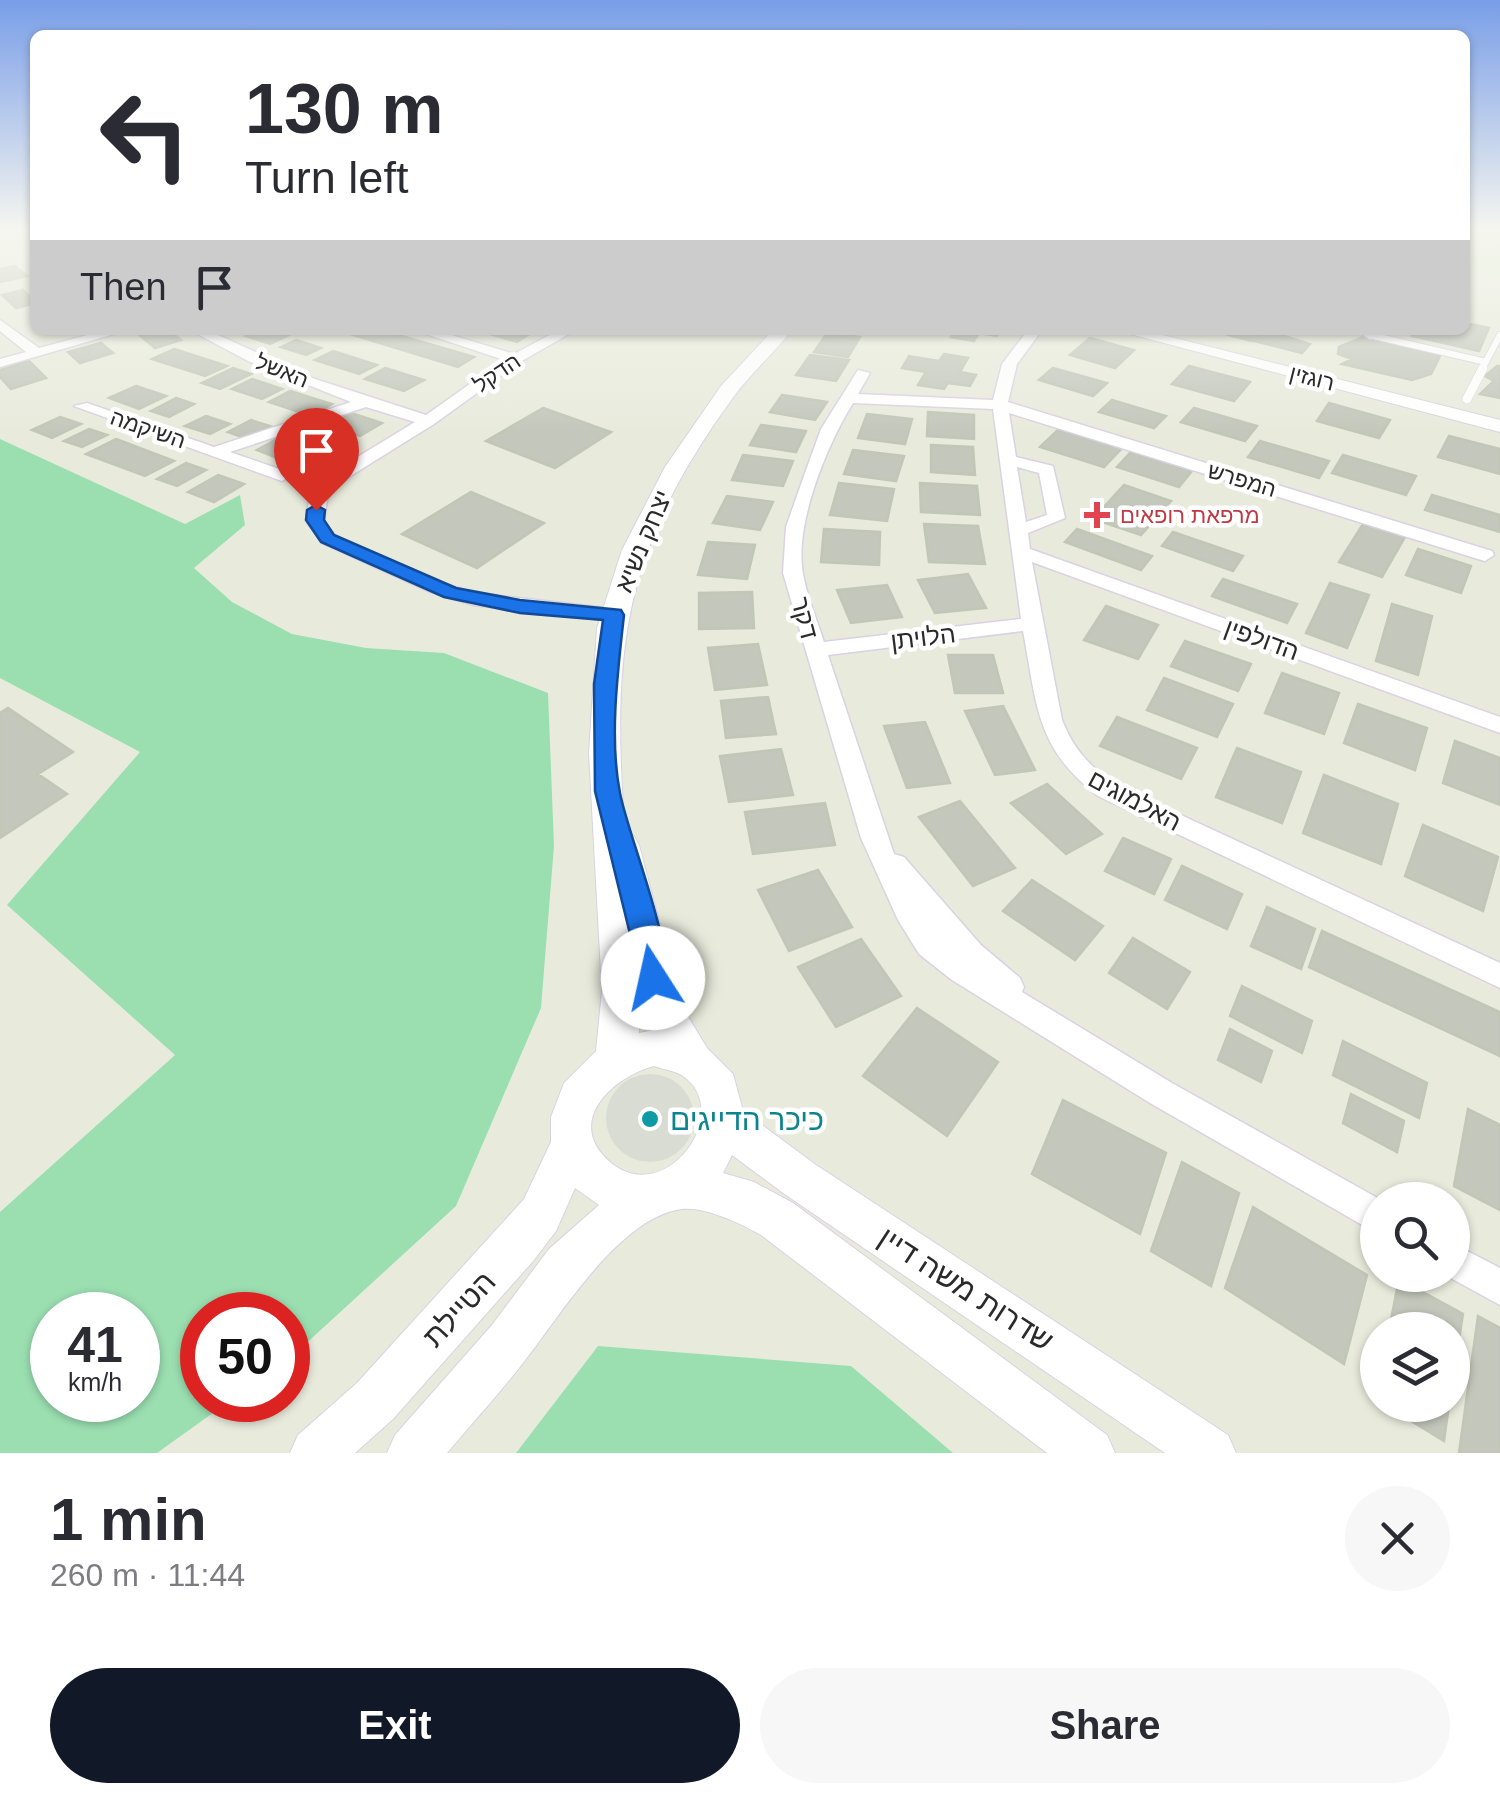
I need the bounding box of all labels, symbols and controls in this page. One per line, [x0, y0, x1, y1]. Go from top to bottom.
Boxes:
icon: left [80, 70, 210, 200]
text: 130 m [245, 70, 443, 148]
text: Turn left [245, 152, 408, 203]
icon: arrive [187, 260, 242, 315]
text: Then [80, 266, 167, 308]
street label: הדקל [469, 348, 525, 398]
street label: האשל [252, 349, 312, 393]
street label: רוגזין [1287, 360, 1337, 396]
street label: השיקמה [107, 405, 189, 453]
pin [274, 408, 359, 511]
icon: arrive [289, 423, 344, 478]
street label: המפרש [1205, 458, 1279, 502]
street label: יצחק נשיא [609, 486, 677, 596]
marker: מרפאת רופאים [1084, 502, 1110, 528]
place label: מרפאת רופאים [1120, 503, 1260, 528]
street label: דקר [786, 594, 824, 642]
street label: הדולפין [1221, 613, 1303, 665]
street label: הלויתן [889, 619, 957, 655]
street label: האלמוגים [1084, 764, 1186, 836]
position arrow [601, 926, 705, 1030]
place label: כיכר הדייגים [670, 1103, 824, 1136]
marker: כיכר הדייגים [639, 1108, 661, 1130]
map controls [1360, 1182, 1470, 1422]
button: search [1360, 1182, 1470, 1292]
street label: שדרות משה דיין [873, 1220, 1059, 1358]
street label: הטיילת [416, 1265, 502, 1353]
speed limit sign: 50 [180, 1292, 310, 1422]
button: layers [1360, 1312, 1470, 1422]
text: 41 [67, 1317, 123, 1373]
text: km/h [68, 1368, 122, 1396]
text: 1 min [50, 1486, 207, 1553]
button: close [1345, 1486, 1450, 1591]
text: 260 m · 11:44 [50, 1557, 245, 1593]
button: Exit [50, 1668, 740, 1783]
button: Share [760, 1668, 1450, 1783]

